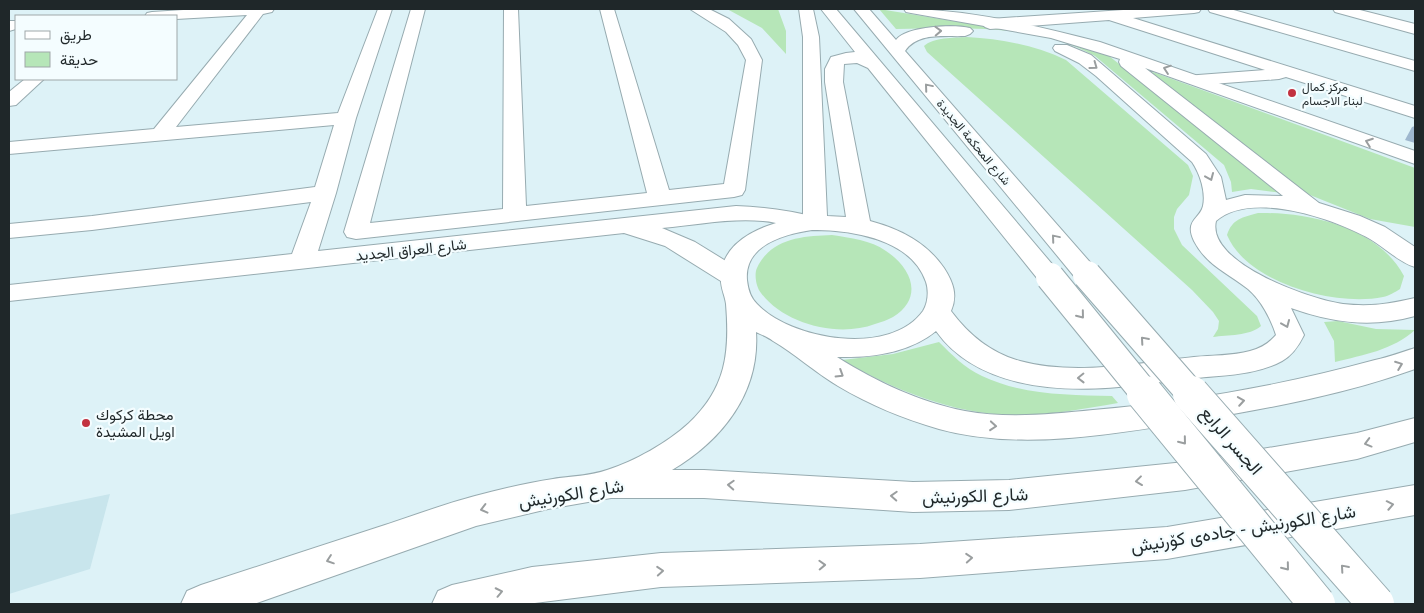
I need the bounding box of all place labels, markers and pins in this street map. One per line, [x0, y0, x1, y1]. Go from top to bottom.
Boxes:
place label: مركز كمال لبناء الاجسام [1302, 78, 1363, 109]
marker: مركز كمال لبناء الاجسام [1286, 87, 1298, 99]
place label: محطة كركوك اويل المشيدة [96, 404, 175, 441]
marker: محطة كركوك اويل المشيدة [80, 417, 92, 429]

